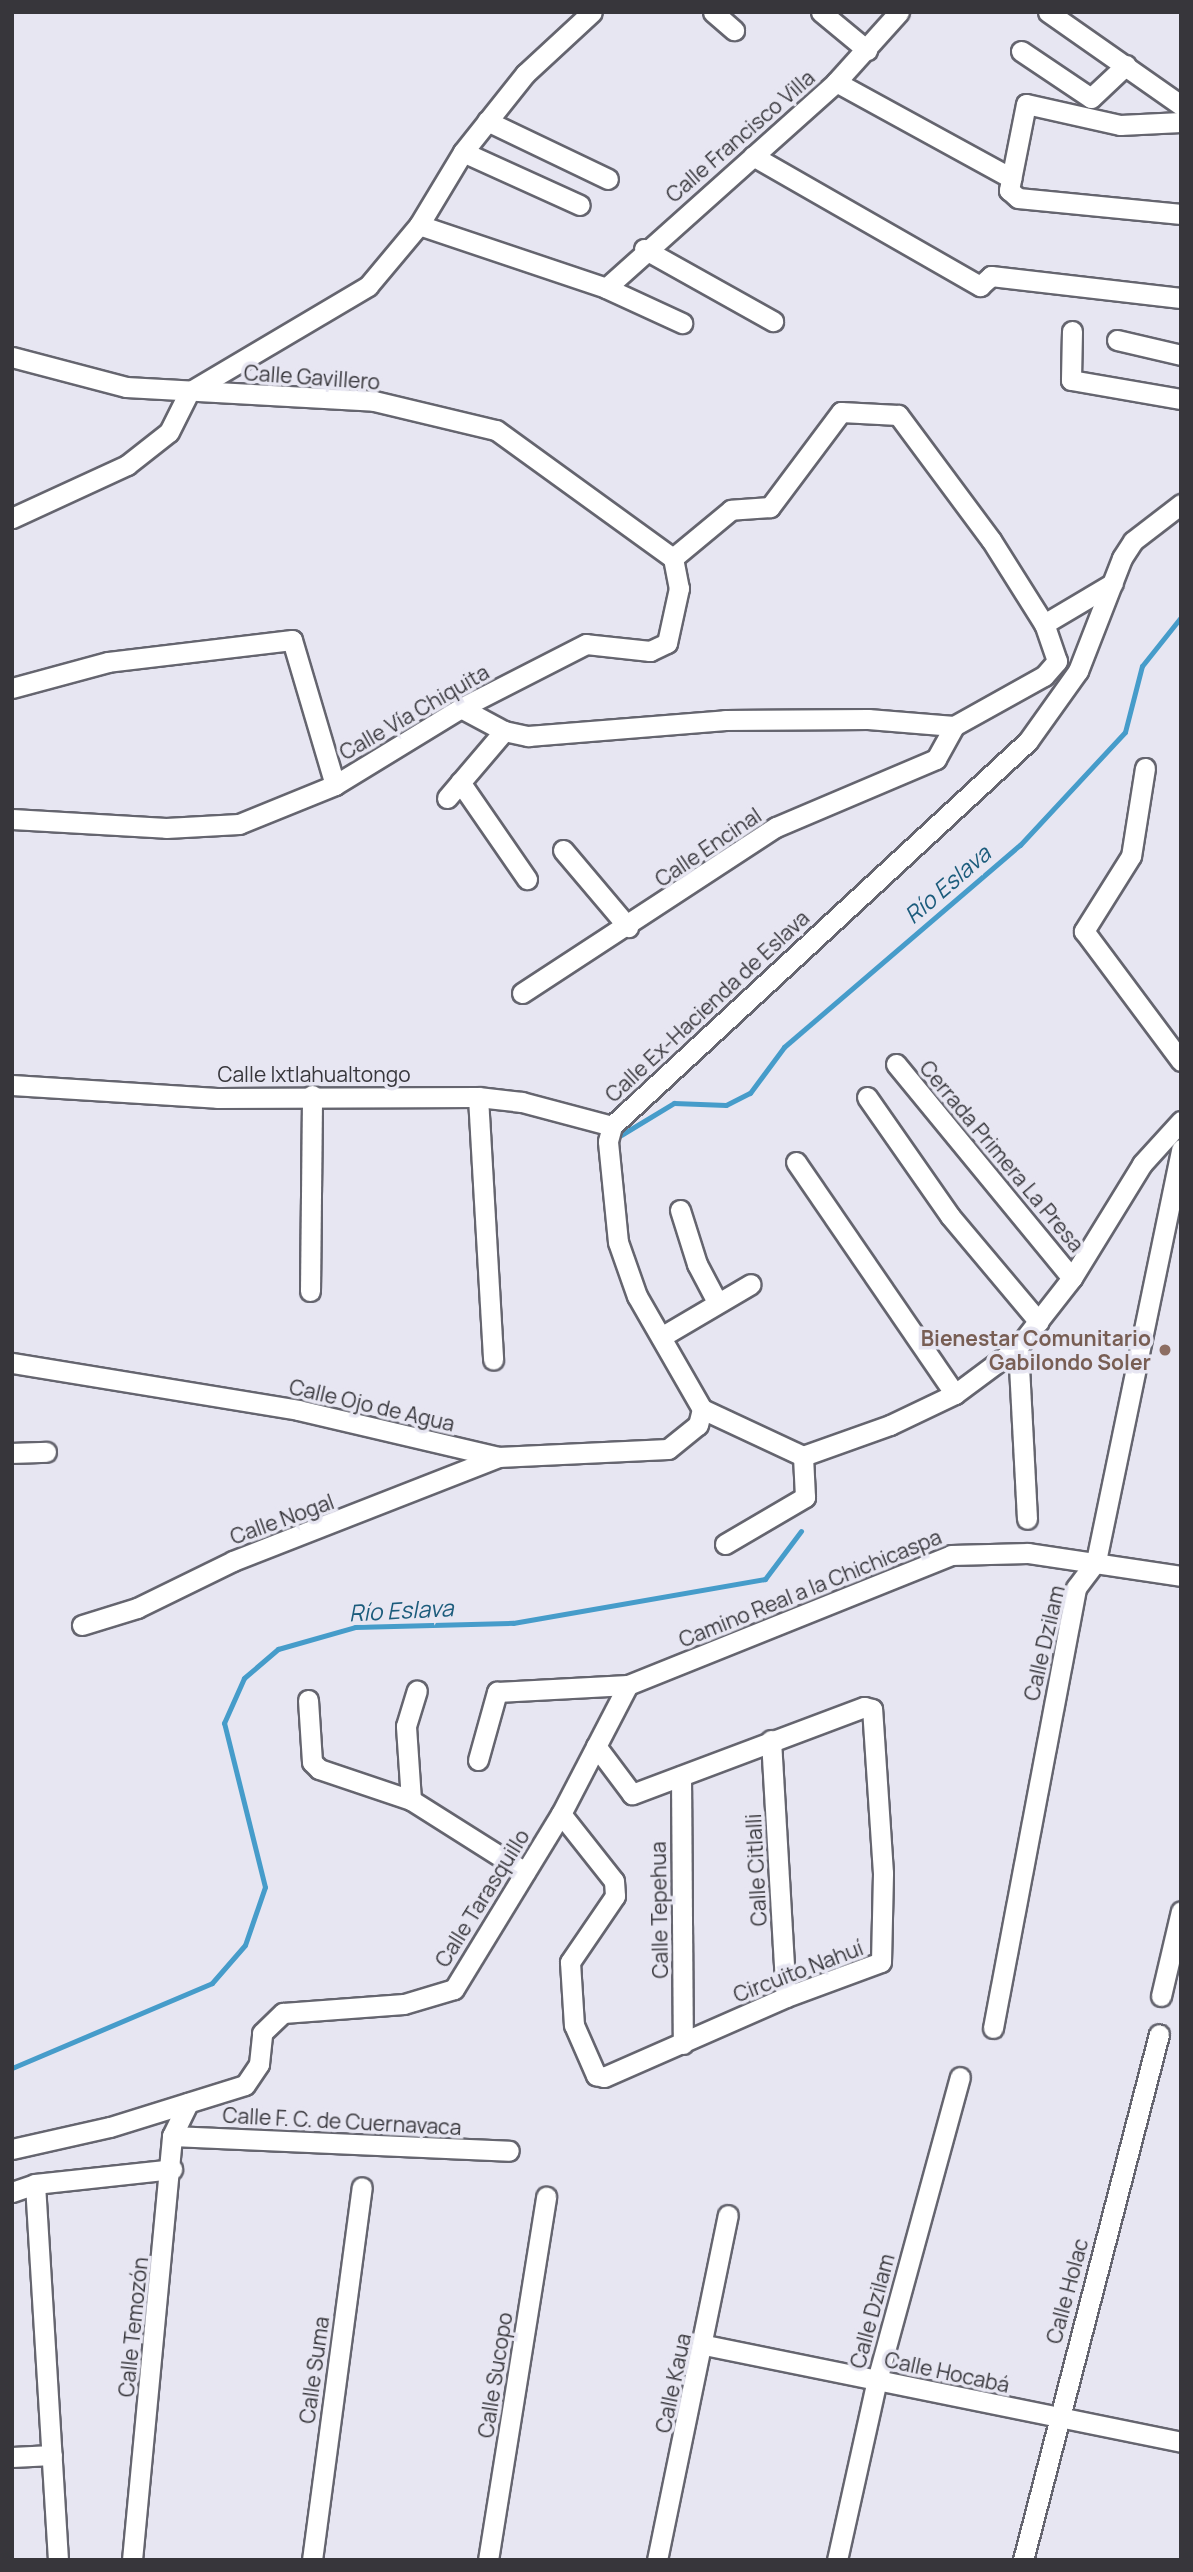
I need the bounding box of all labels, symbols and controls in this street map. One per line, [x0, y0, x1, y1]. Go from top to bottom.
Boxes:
street label: Calle Francisco Villa [661, 65, 819, 207]
street label: Calle Gavillero [243, 360, 381, 394]
street label: Calle Vía Chiquita [335, 659, 493, 765]
street label: Calle Encinal [650, 802, 766, 892]
water label: Río Eslava [898, 839, 996, 929]
street label: Calle Ex-Hacienda de Eslava [600, 905, 814, 1107]
street label: Cerrada Primera La Presa [915, 1055, 1089, 1257]
street label: Calle Ixtlahualtongo [217, 1061, 411, 1087]
place label: Bienestar Comunitario Gabilondo Soler [921, 1325, 1151, 1375]
marker: Bienestar Comunitario Gabilondo Soler [1157, 1342, 1173, 1358]
street label: Calle Ojo de Agua [287, 1374, 457, 1436]
street label: Calle Nogal [227, 1489, 337, 1549]
street label: Camino Real a la Chichicaspa [675, 1524, 945, 1652]
street label: Calle Dzilam [1019, 1583, 1069, 1703]
water label: Río Eslava [348, 1593, 454, 1627]
street label: Calle Citlalli [740, 1813, 772, 1927]
street label: Calle Tarasquillo [430, 1825, 534, 1971]
street label: Calle Tepehua [645, 1841, 673, 1979]
street label: Circuito Nahuí [730, 1935, 866, 2007]
street label: Calle F. C. de Cuernavaca [222, 2102, 462, 2140]
street label: Calle Holac [1041, 2236, 1093, 2346]
street label: Calle Dzilam [845, 2251, 899, 2371]
street label: Calle Temozón [113, 2256, 153, 2398]
street label: Calle Sucopo [473, 2310, 517, 2440]
street label: Calle Suma [294, 2315, 334, 2425]
street label: Calle Kaua [650, 2331, 696, 2435]
street label: Calle Hocabá [882, 2346, 1012, 2398]

